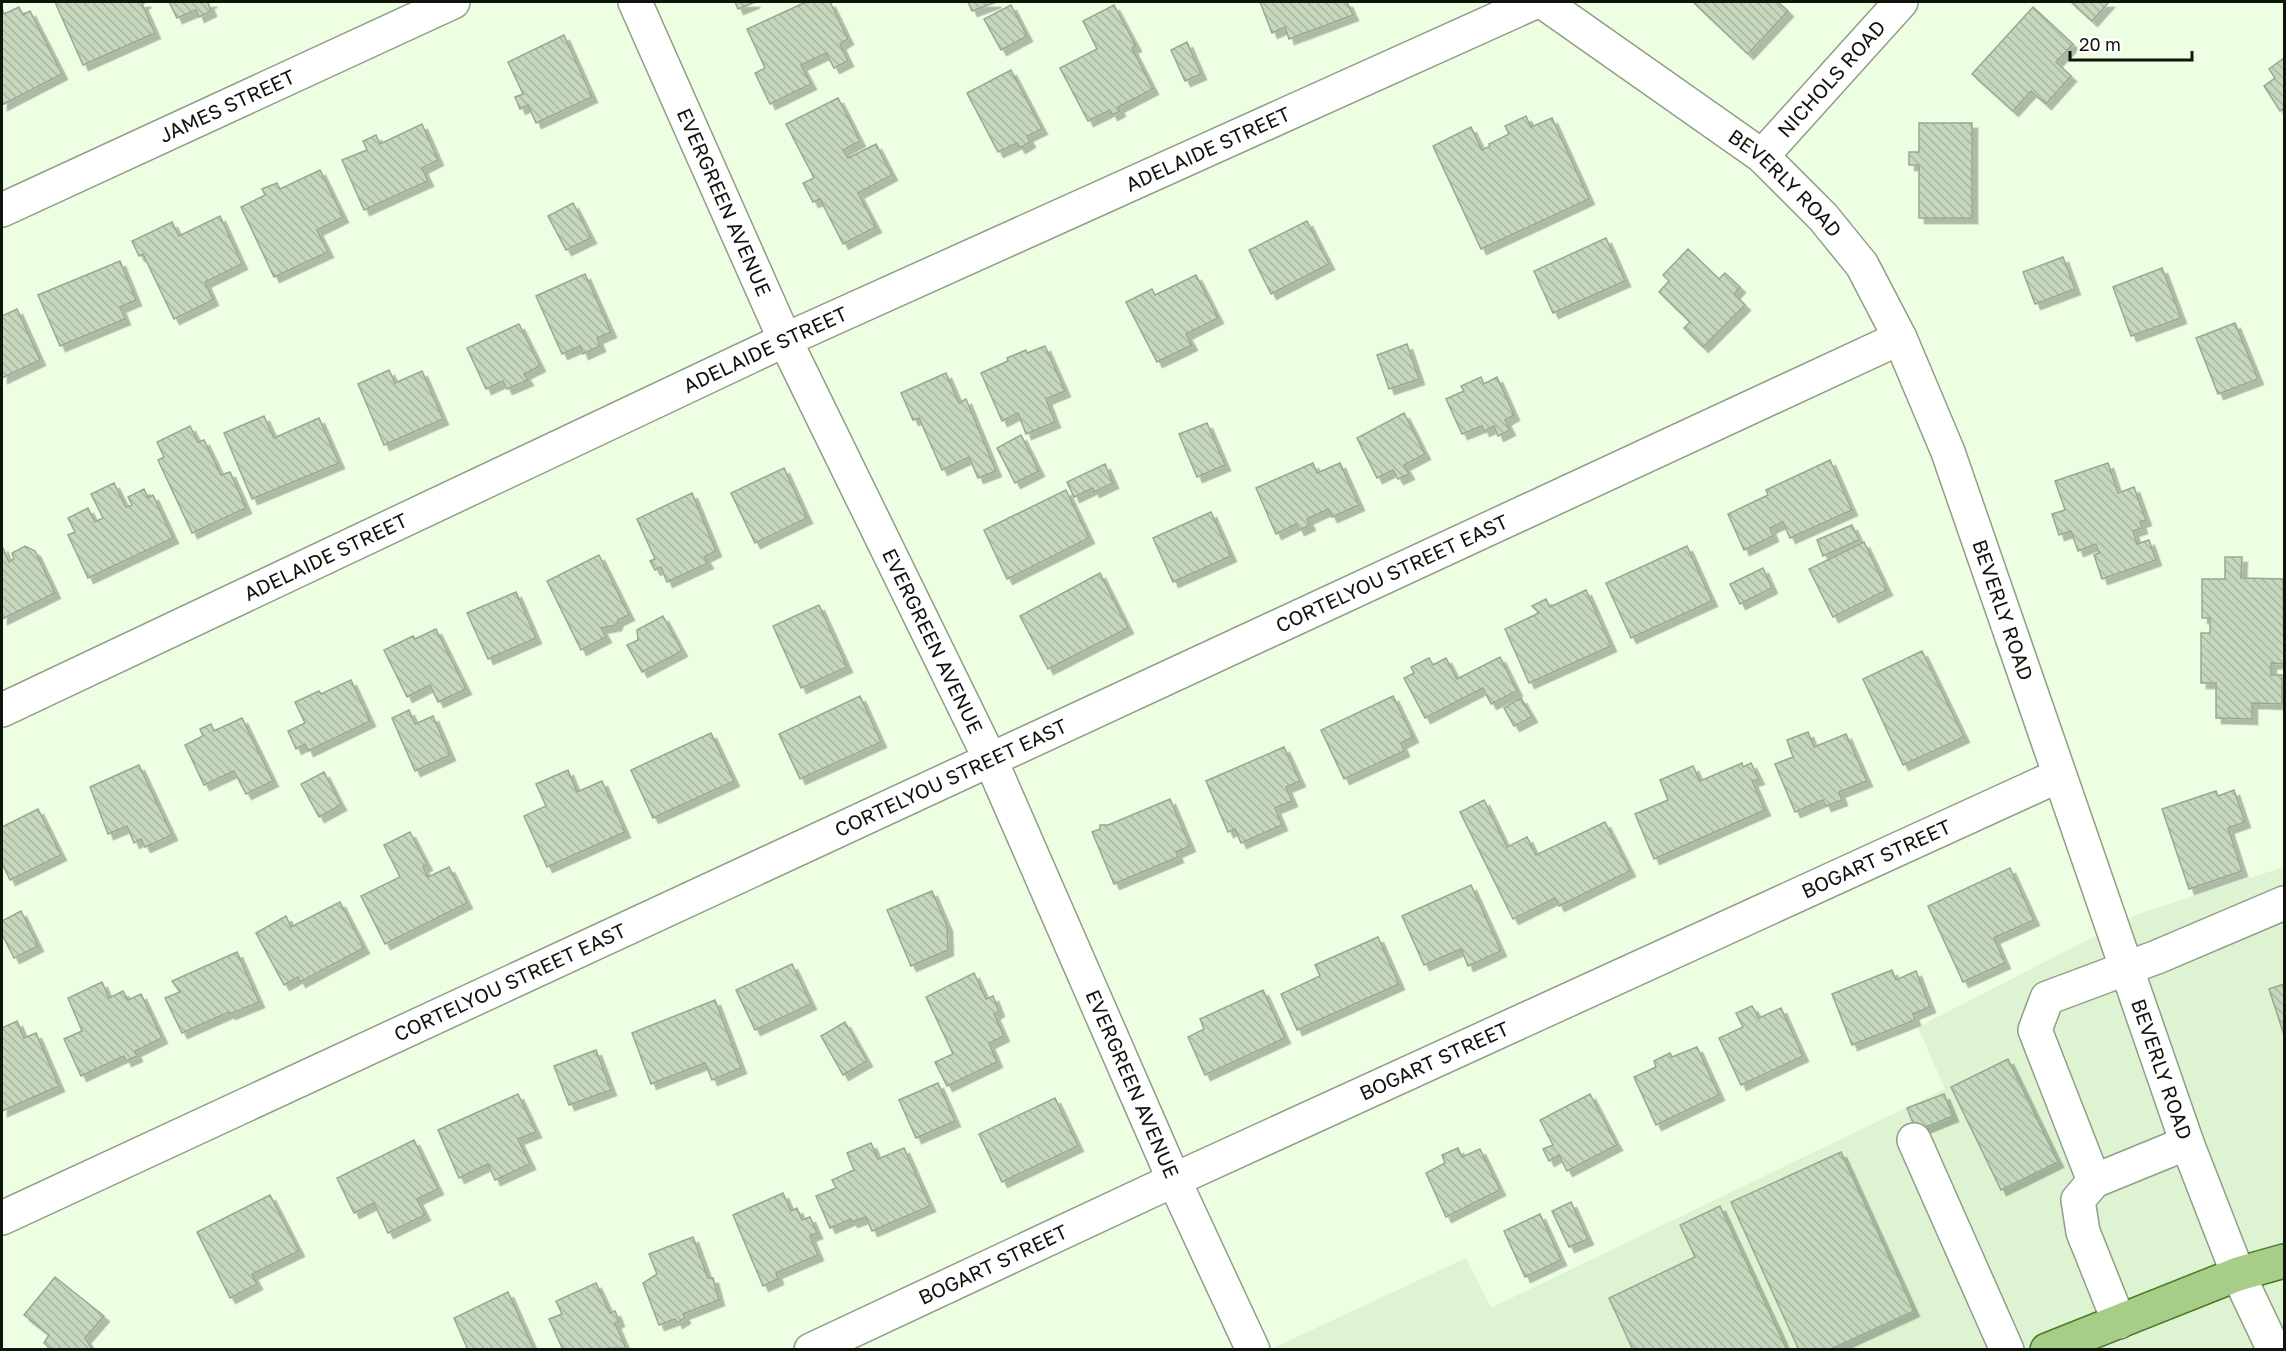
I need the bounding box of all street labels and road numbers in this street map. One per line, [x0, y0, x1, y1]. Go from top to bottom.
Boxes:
street label: NICHOLS ROAD [1772, 15, 1890, 142]
street label: JAMES STREET [155, 64, 298, 147]
street label: ADELAIDE STREET [1121, 101, 1294, 196]
street label: EVERGREEN AVENUE [673, 104, 777, 299]
street label: BEVERLY ROAD [1724, 123, 1847, 242]
street label: ADELAIDE STREET [679, 301, 851, 397]
street label: ADELAIDE STREET [240, 507, 411, 605]
street label: CORTELYOU STREET EAST [1272, 509, 1511, 637]
street label: BEVERLY ROAD [1968, 536, 2039, 683]
street label: EVERGREEN AVENUE [878, 544, 989, 737]
street label: CORTELYOU STREET EAST [831, 713, 1070, 841]
street label: BOGART STREET [1797, 814, 1954, 903]
street label: CORTELYOU STREET EAST [390, 917, 629, 1046]
street label: EVERGREEN AVENUE [1081, 986, 1185, 1182]
street label: BEVERLY ROAD [2127, 995, 2198, 1142]
street label: BOGART STREET [1355, 1016, 1512, 1105]
street label: BOGART STREET [914, 1219, 1071, 1309]

